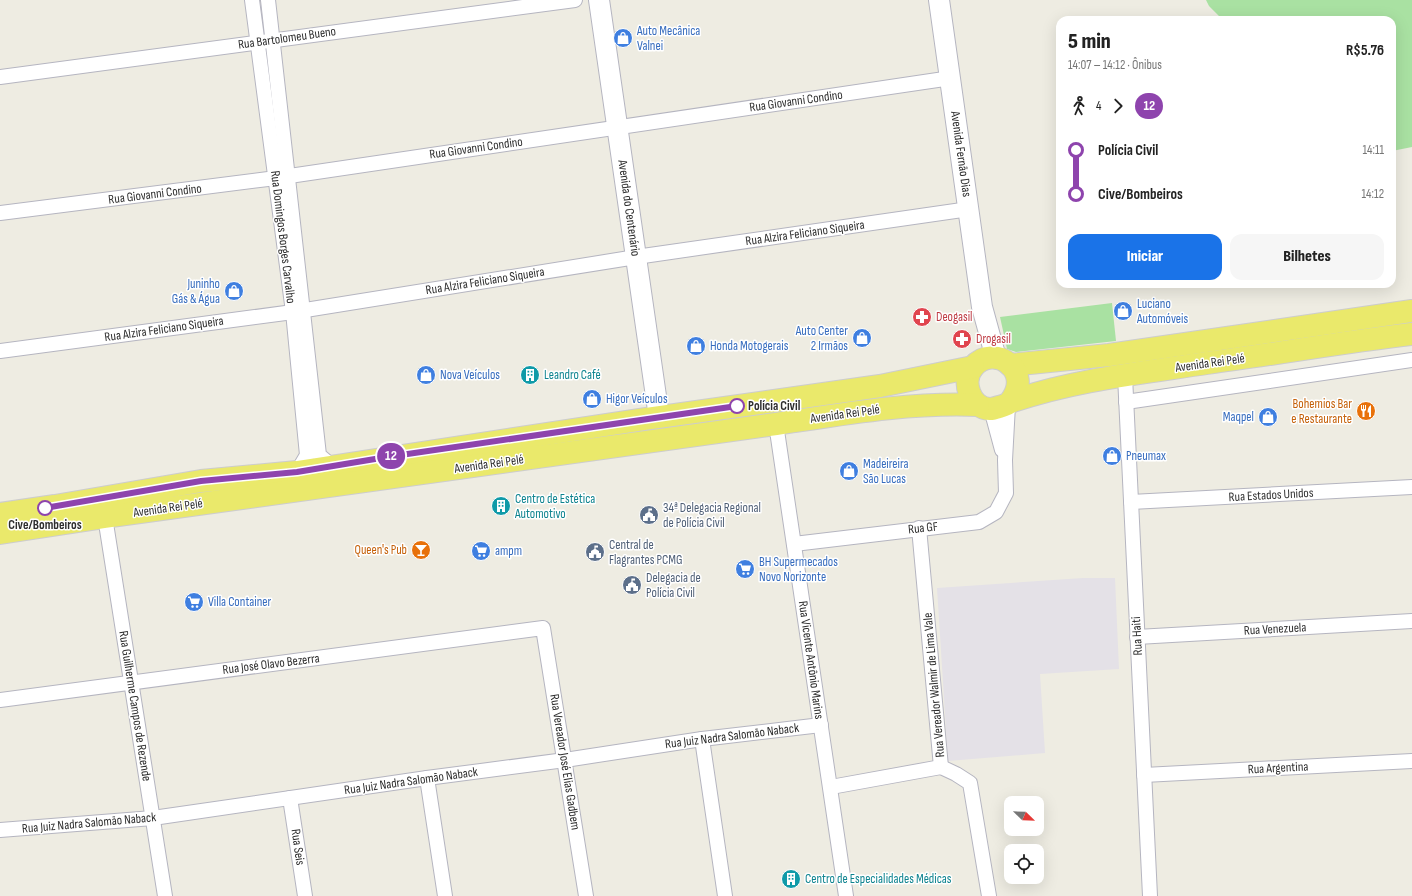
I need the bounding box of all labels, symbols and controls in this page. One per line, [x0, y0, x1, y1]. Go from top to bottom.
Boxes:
street label: Rua Bartolomeu Bueno [237, 23, 337, 53]
place label: Auto Mecânica Valnei [636, 23, 700, 54]
shop icon: Auto Mecânica Valnei [612, 27, 634, 49]
text: 5 min [1068, 28, 1111, 55]
text: R$5.76 [1346, 41, 1384, 60]
text: 14:07 – 14:12 · Ônibus [1068, 57, 1162, 73]
street label: Rua Giovanni Condino [748, 87, 844, 115]
icon: walk [1068, 95, 1090, 117]
icon: forward [1107, 95, 1129, 117]
text: 12 [1143, 97, 1155, 114]
text: 4 [1096, 98, 1101, 114]
street label: Avenida Fernão Dias [947, 109, 975, 198]
street label: Rua Giovanni Condino [428, 134, 524, 162]
text: Polícia Civil [1098, 141, 1158, 160]
text: 14:11 [1362, 142, 1384, 158]
street label: Avenida do Centenário [614, 158, 644, 257]
street label: Rua Domingos Borges Carvalho [267, 170, 299, 304]
street label: Rua Giovanni Condino [107, 180, 203, 208]
text: Cive/Bombeiros [1098, 185, 1183, 204]
text: 14:12 [1362, 186, 1384, 202]
street label: Rua Alzira Feliciano Siqueira [744, 217, 866, 249]
button: Iniciar [1068, 234, 1222, 280]
button: Bilhetes [1230, 234, 1384, 280]
street label: Rua Alzira Feliciano Siqueira [424, 264, 546, 298]
place label: Juninho Gás & Água [172, 276, 220, 307]
shop icon: Juninho Gás & Água [223, 280, 245, 302]
place label: Luciano Automóveis [1136, 296, 1188, 327]
shop icon: Luciano Automóveis [1112, 300, 1134, 322]
pharmacy icon: Deogasil [911, 306, 933, 328]
place label: Deogasil [936, 309, 973, 325]
street label: Rua Alzira Feliciano Siqueira [103, 313, 225, 345]
place label: Auto Center 2 Irmãos [795, 323, 848, 354]
shop icon: Auto Center 2 Irmãos [851, 327, 873, 349]
pharmacy icon: Drogasil [951, 328, 973, 350]
place label: Drogasil [976, 331, 1011, 347]
shop icon: Honda Motogerais [685, 335, 707, 357]
place label: Honda Motogerais [710, 338, 789, 354]
street label: Avenida Rei Pelé [1173, 350, 1246, 376]
shop icon: Nova Veículos [415, 364, 437, 386]
building icon: Leandro Café [519, 364, 541, 386]
place label: Nova Veículos [440, 367, 500, 383]
place label: Leandro Café [544, 367, 601, 383]
shop icon: Higor Veículos [581, 388, 603, 410]
place label: Higor Veículos [606, 391, 668, 407]
place label: Bohemios Bar e Restaurante [1291, 396, 1352, 427]
marker: Polícia Civil [729, 398, 745, 414]
place label: Polícia Civil [748, 398, 801, 414]
restaurant icon: Bohemios Bar e Restaurante [1355, 400, 1377, 422]
street label: Avenida Rei Pelé [808, 401, 881, 427]
shop icon: Maqpel [1257, 406, 1279, 428]
place label: Maqpel [1223, 409, 1254, 425]
line badge: 12 [373, 443, 409, 469]
shop icon: Pneumax [1101, 445, 1123, 467]
text: 12 [385, 447, 397, 464]
place label: Pneumax [1126, 448, 1166, 464]
street label: Avenida Rei Pelé [452, 451, 525, 477]
place label: Madeireira São Lucas [863, 456, 909, 487]
shop icon: Madeireira São Lucas [838, 460, 860, 482]
street label: Rua Estados Unidos [1228, 485, 1314, 505]
place label: Centro de Estética Automotivo [514, 491, 595, 522]
street label: Avenida Rei Pelé [131, 495, 204, 521]
building icon: Centro de Estética Automotivo [490, 495, 512, 517]
marker: Cive/Bombeiros [37, 500, 53, 516]
place label: 34ª Delegacia Regional de Polícia Civil [663, 500, 761, 531]
public building icon: 34ª Delegacia Regional de Polícia Civil [638, 504, 660, 526]
place label: Cive/Bombeiros [8, 517, 82, 533]
street label: Rua GF [907, 518, 939, 538]
place label: Central de Flagrantes PCMG [609, 537, 683, 568]
bar icon: Queen's Pub [410, 539, 432, 561]
supermarket icon: ampm [470, 540, 492, 562]
public building icon: Central de Flagrantes PCMG [584, 541, 606, 563]
place label: Queen's Pub [355, 542, 407, 558]
place label: ampm [495, 543, 522, 559]
place label: BH Supermecados Novo Norizonte [759, 554, 838, 585]
supermarket icon: BH Supermecados Novo Norizonte [734, 558, 756, 580]
place label: Delegacia de Polícia Civil [646, 570, 701, 601]
public building icon: Delegacia de Polícia Civil [621, 574, 643, 596]
supermarket icon: Villa Container [183, 591, 205, 613]
place label: Villa Container [208, 594, 272, 610]
street label: Rua Vicente Antônio Marins [795, 600, 827, 720]
street label: Rua Vereador Walmir de Lima Vale [920, 612, 948, 758]
street label: Rua Haiti [1128, 616, 1146, 656]
street label: Rua Venezuela [1243, 619, 1307, 639]
street label: Rua Guilherme Campos de Rezende [115, 630, 155, 782]
street label: Rua José Olavo Bezerra [222, 650, 320, 678]
street label: Rua Vereador José Elias Gadbem [546, 693, 584, 831]
street label: Rua Juiz Nadra Salomão Naback [664, 720, 800, 752]
street label: Rua Argentina [1247, 758, 1309, 778]
street label: Rua Juiz Nadra Salomão Naback [343, 764, 479, 798]
north arrow [1004, 796, 1044, 836]
map controls [1004, 796, 1044, 884]
street label: Rua Juiz Nadra Salomão Naback [21, 809, 157, 837]
street label: Rua Seis [288, 828, 309, 866]
button: locate [1004, 844, 1044, 884]
building icon: Centro de Especialidades Médicas [780, 868, 802, 890]
place label: Centro de Especialidades Médicas [805, 871, 952, 887]

